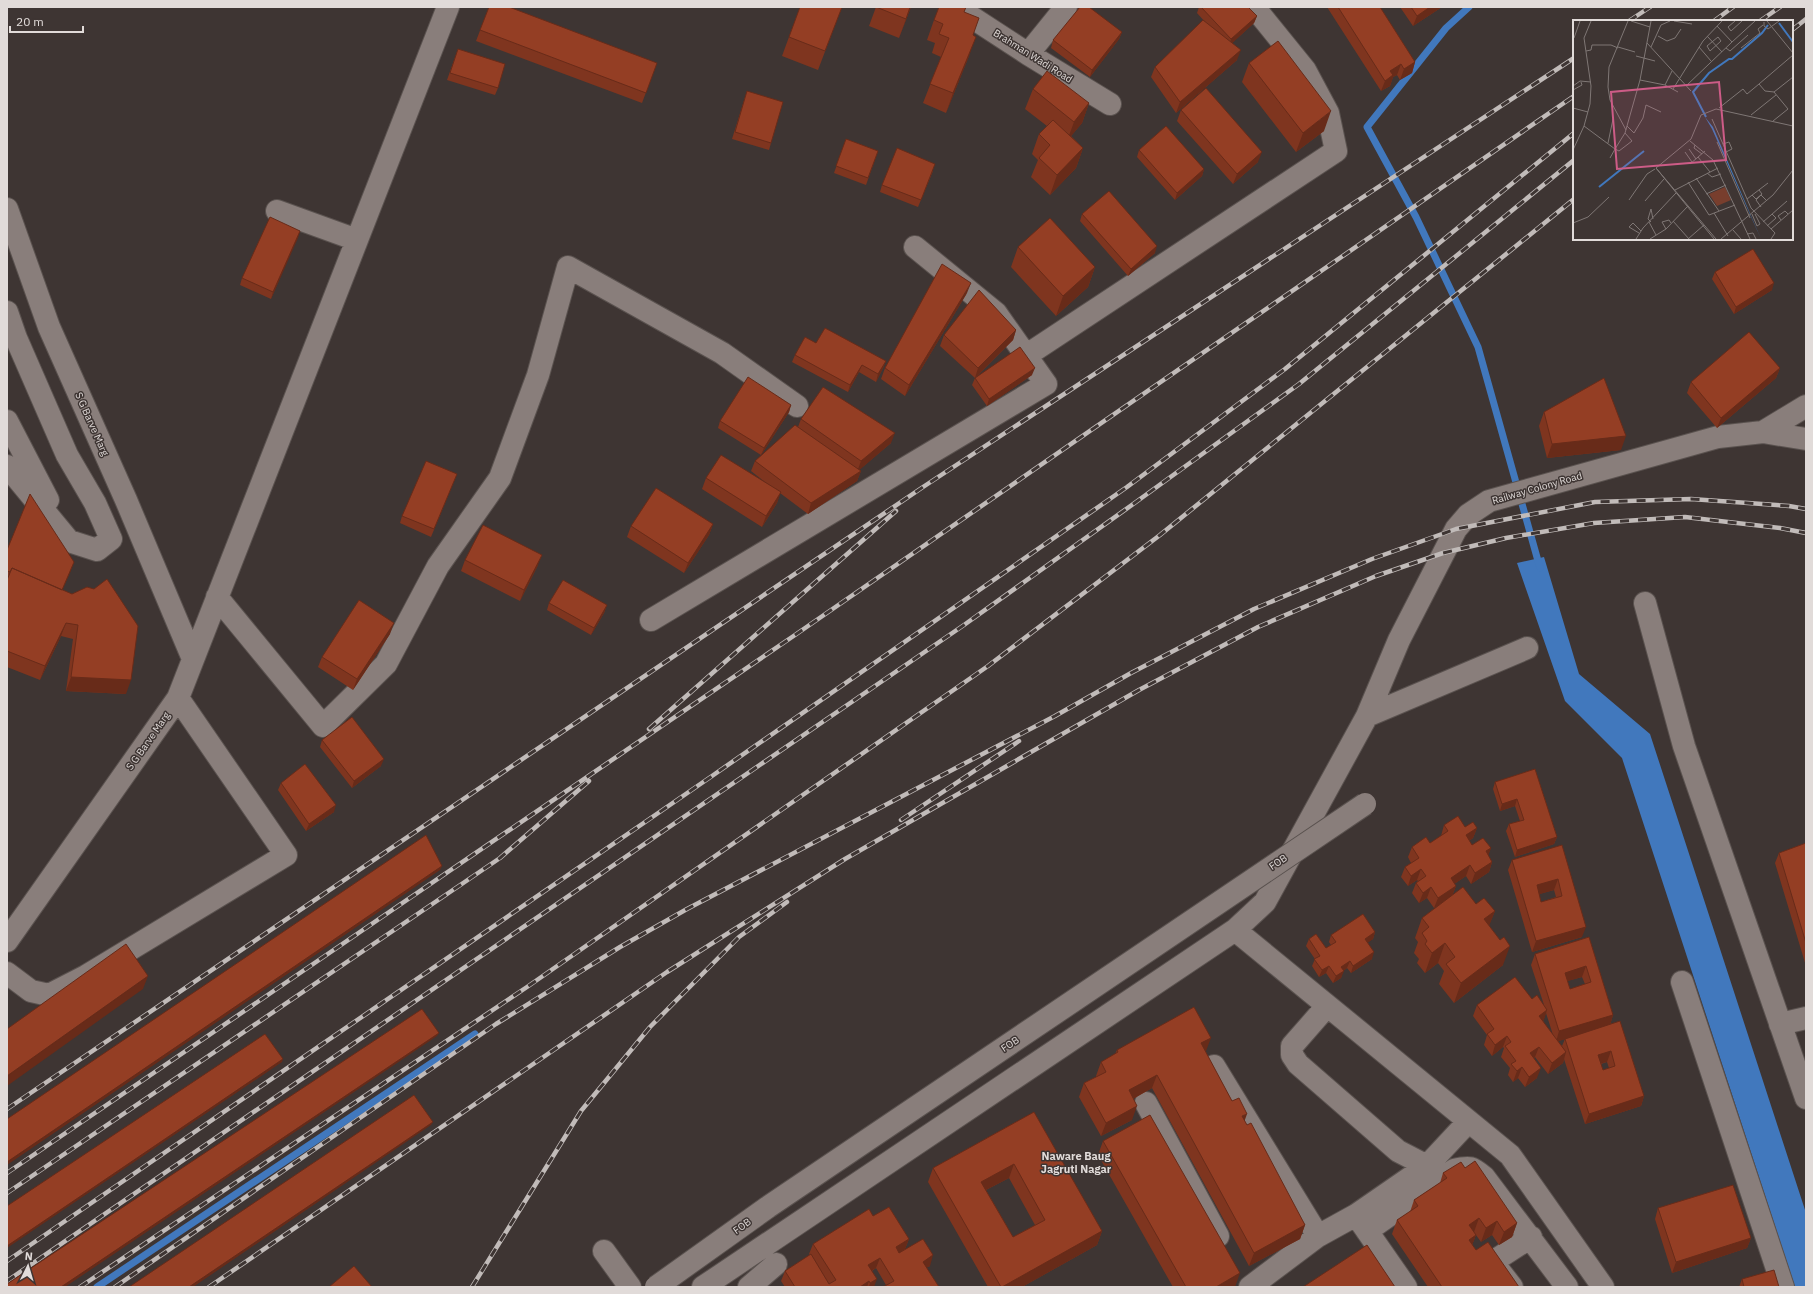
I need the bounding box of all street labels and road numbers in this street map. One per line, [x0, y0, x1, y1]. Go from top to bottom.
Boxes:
street label: Brahman Wadi Road [991, 26, 1075, 86]
street label: S G Barve Marg [72, 390, 112, 458]
street label: Railway Colony Road [1490, 469, 1584, 507]
street label: S G Barve Marg [123, 709, 173, 773]
street label: FOB [1266, 851, 1290, 873]
street label: FOB [998, 1033, 1022, 1055]
street label: FOB [730, 1215, 754, 1237]

